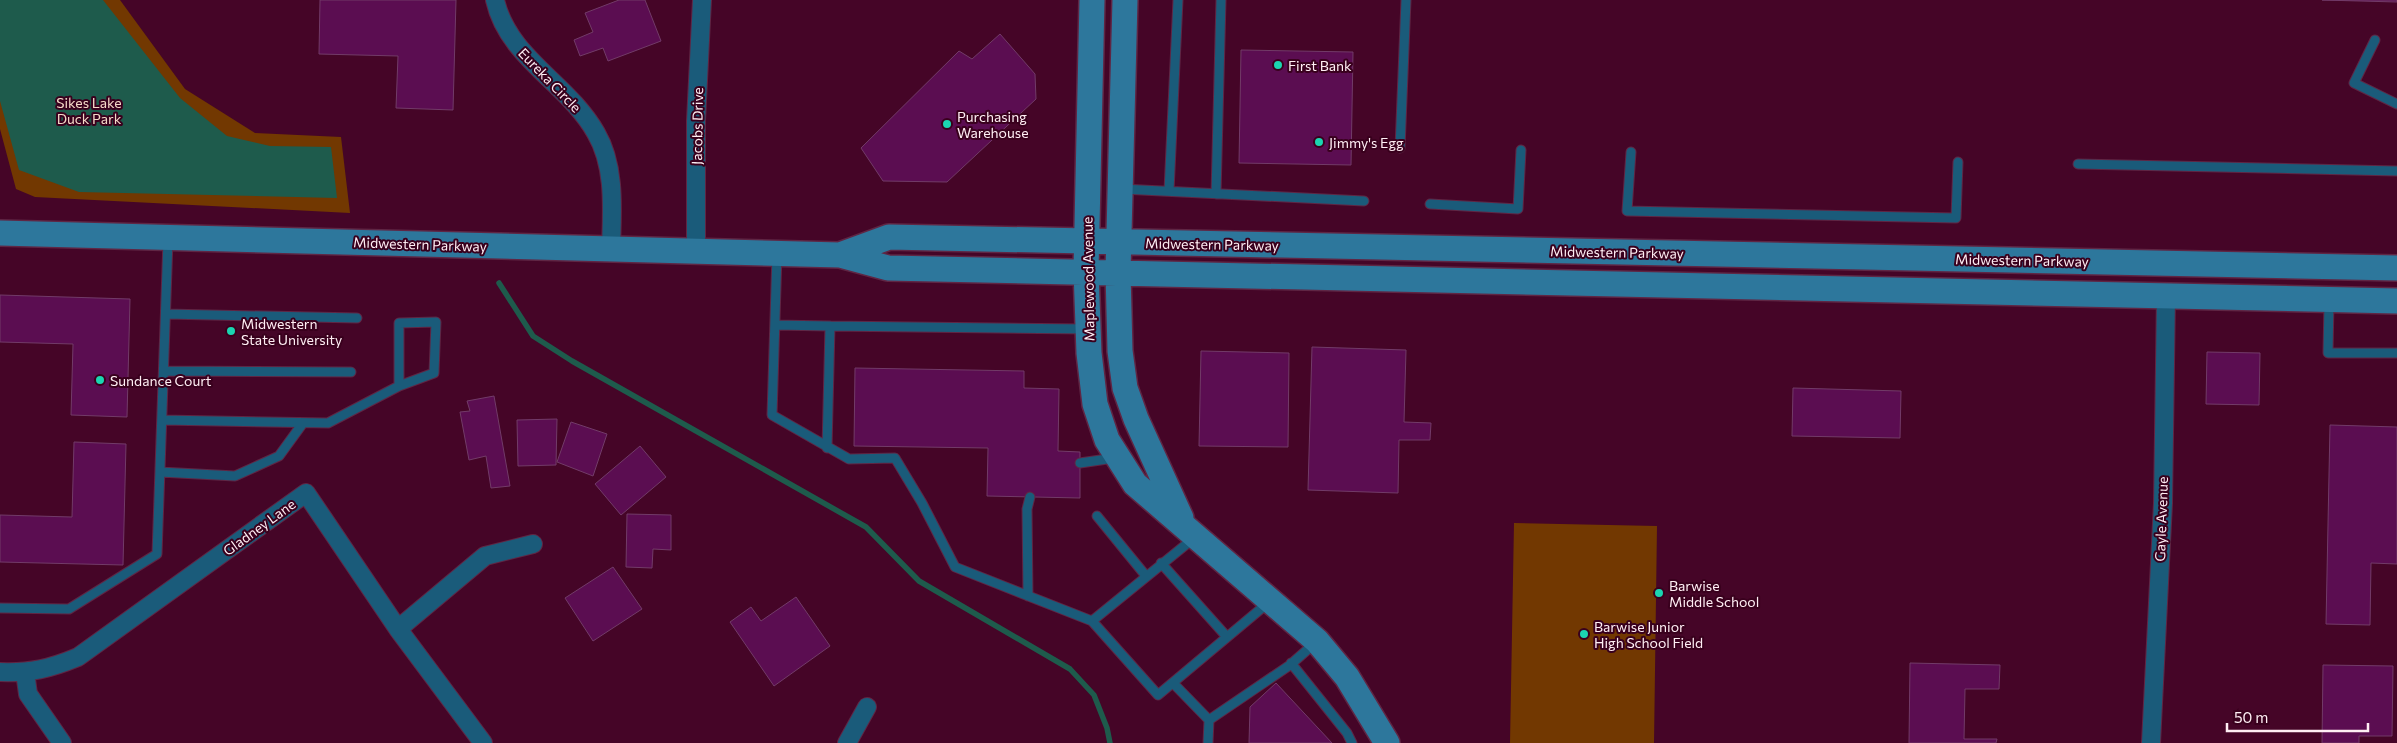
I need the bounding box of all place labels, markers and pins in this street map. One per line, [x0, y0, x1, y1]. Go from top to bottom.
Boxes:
place label: First Bank [1288, 57, 1352, 74]
marker: First Bank [1272, 59, 1284, 71]
place label: Purchasing Warehouse [957, 108, 1029, 141]
marker: Purchasing Warehouse [941, 118, 953, 130]
place label: Jimmy's Egg [1329, 134, 1404, 151]
marker: Jimmy's Egg [1313, 136, 1325, 148]
place label: Midwestern State University [241, 315, 342, 348]
marker: Midwestern State University [225, 325, 237, 337]
place label: Sundance Court [110, 372, 212, 389]
marker: Sundance Court [94, 374, 106, 386]
place label: Barwise Middle School [1669, 577, 1759, 610]
marker: Barwise Middle School [1653, 587, 1665, 599]
place label: Barwise Junior High School Field [1594, 618, 1703, 651]
marker: Barwise Junior High School Field [1578, 628, 1590, 640]

